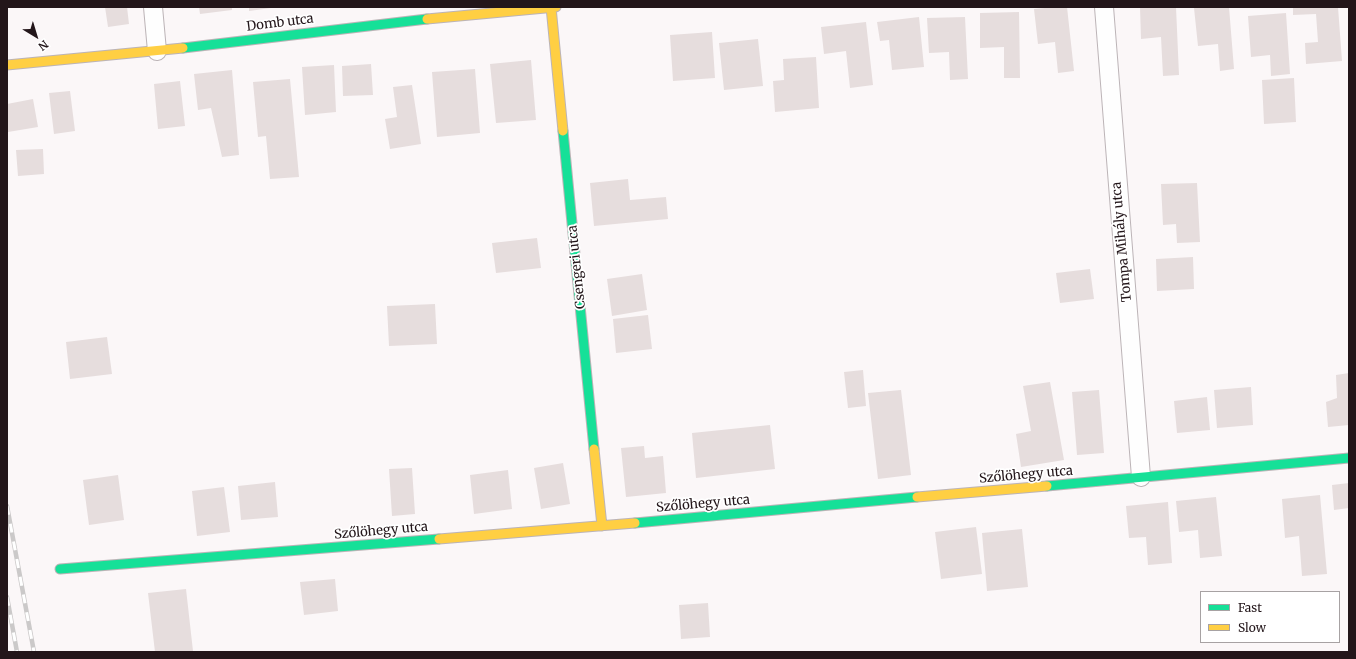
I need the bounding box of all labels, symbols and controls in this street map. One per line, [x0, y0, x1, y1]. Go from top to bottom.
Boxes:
street label: Domb utca [246, 11, 314, 35]
north arrow [16, 16, 56, 56]
text: N [36, 37, 51, 54]
street label: Tompa Mihály utca [1109, 181, 1135, 303]
street label: Csengeri utca [565, 224, 589, 310]
street label: Szőlöhegy utca [978, 463, 1074, 487]
street label: Szőlöhegy utca [655, 492, 751, 516]
street label: Szőlöhegy utca [333, 519, 429, 543]
legend [1200, 591, 1340, 643]
text: Fast [1238, 600, 1262, 615]
text: Slow [1238, 620, 1266, 635]

